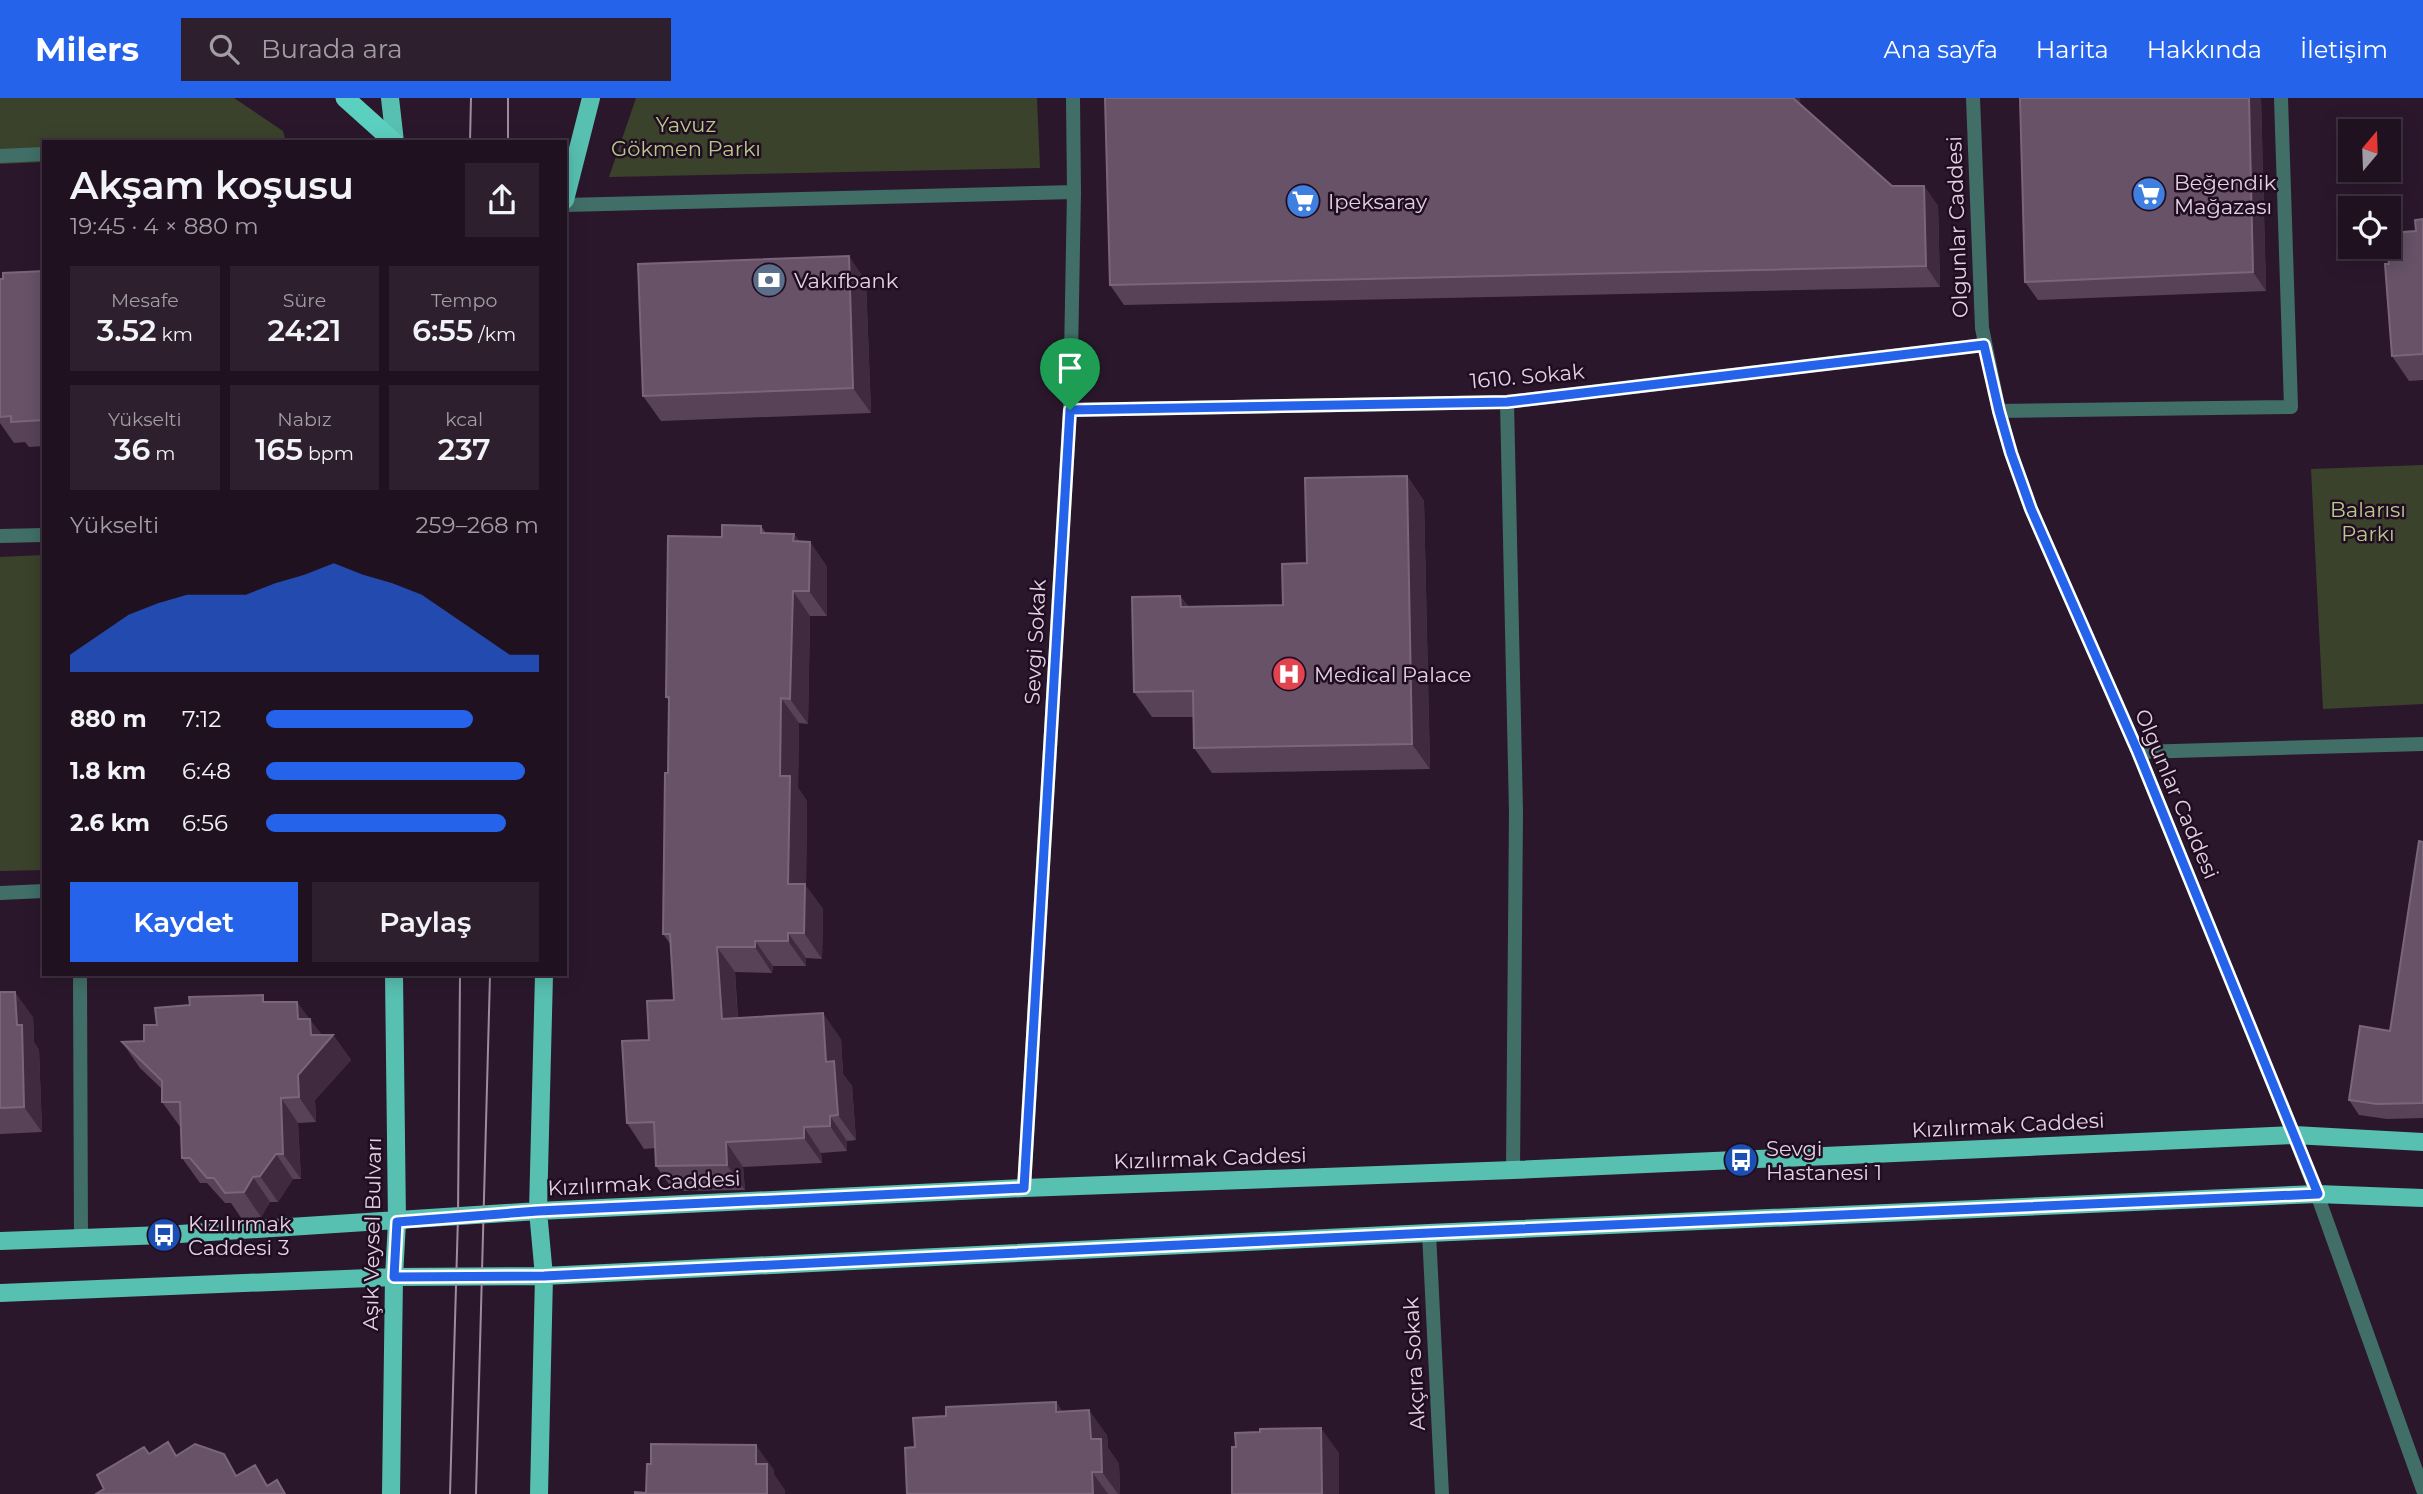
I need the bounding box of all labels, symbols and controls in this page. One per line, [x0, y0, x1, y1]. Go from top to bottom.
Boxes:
search box [181, 18, 671, 81]
text: Milers [35, 29, 139, 69]
icon: search [205, 30, 243, 68]
text: Burada ara [261, 33, 403, 65]
text: Ana sayfa [1883, 35, 1998, 64]
text: Harita [2036, 35, 2109, 64]
text: Hakkında [2147, 35, 2262, 64]
text: İletişim [2300, 35, 2388, 64]
park label: Yavuz Gökmen Parkı [611, 112, 761, 161]
north arrow [2338, 119, 2401, 182]
map controls [2338, 119, 2401, 259]
street label: Olgunlar Caddesi [1941, 136, 1973, 318]
text: Akşam koşusu [70, 162, 354, 209]
button: share [465, 163, 539, 237]
place label: Beğendik Mağazası [2174, 170, 2277, 219]
supermarket icon: Beğendik Mağazası [2130, 175, 2168, 213]
supermarket icon: Ipeksaray [1284, 182, 1322, 220]
place label: Ipeksaray [1328, 189, 1428, 214]
button: locate [2338, 196, 2401, 259]
text: 19:45 · 4 × 880 m [70, 212, 259, 240]
bank icon: Vakıfbank [750, 261, 788, 299]
place label: Vakıfbank [794, 268, 899, 293]
text: Mesafe [111, 289, 179, 312]
text: Süre [283, 289, 326, 312]
text: Tempo [431, 289, 497, 312]
text: 3.52 [97, 312, 156, 349]
text: 24:21 [268, 312, 341, 349]
text: 6:55 [412, 312, 473, 349]
text: km [156, 323, 193, 346]
text: /km [473, 323, 516, 346]
pin [1040, 338, 1100, 410]
icon: arrive [1051, 349, 1089, 387]
street label: 1610. Sokak [1469, 358, 1586, 393]
text: Yükselti [108, 408, 182, 431]
text: Nabız [277, 408, 332, 431]
text: kcal [445, 408, 483, 431]
text: 36 [114, 431, 150, 468]
text: 165 [255, 431, 303, 468]
text: 237 [438, 431, 491, 468]
text: m [150, 442, 176, 465]
text: bpm [303, 442, 354, 465]
park label: Balarısı Parkı [2330, 497, 2406, 546]
text: Yükselti [70, 511, 159, 539]
text: 259–268 m [415, 511, 539, 539]
street label: Sevgi Sokak [1019, 578, 1051, 705]
hospital icon: Medical Palace [1270, 655, 1308, 693]
place label: Medical Palace [1314, 662, 1472, 687]
text: 880 m [70, 705, 147, 733]
text: 7:12 [182, 705, 221, 733]
street label: Olgunlar Caddesi [2130, 705, 2224, 883]
text: 1.8 km [70, 757, 146, 785]
text: 6:48 [182, 757, 231, 785]
text: 2.6 km [70, 809, 150, 837]
text: 6:56 [182, 809, 228, 837]
button: Kaydet [70, 882, 298, 962]
button: Paylaş [312, 882, 539, 962]
street label: Kızılırmak Caddesi [1911, 1107, 2105, 1143]
place label: Sevgi Hastanesi 1 [1766, 1136, 1882, 1185]
street label: Aşık Veysel Bulvarı [358, 1137, 386, 1331]
bus stop icon: Sevgi Hastanesi 1 [1722, 1141, 1760, 1179]
street label: Kızılırmak Caddesi [1113, 1142, 1307, 1174]
street label: Kızılırmak Caddesi [547, 1165, 741, 1201]
place label: Kızılırmak Caddesi 3 [188, 1211, 292, 1260]
bus stop icon: Kızılırmak Caddesi 3 [145, 1216, 183, 1254]
street label: Akçıra Sokak [1398, 1296, 1430, 1431]

